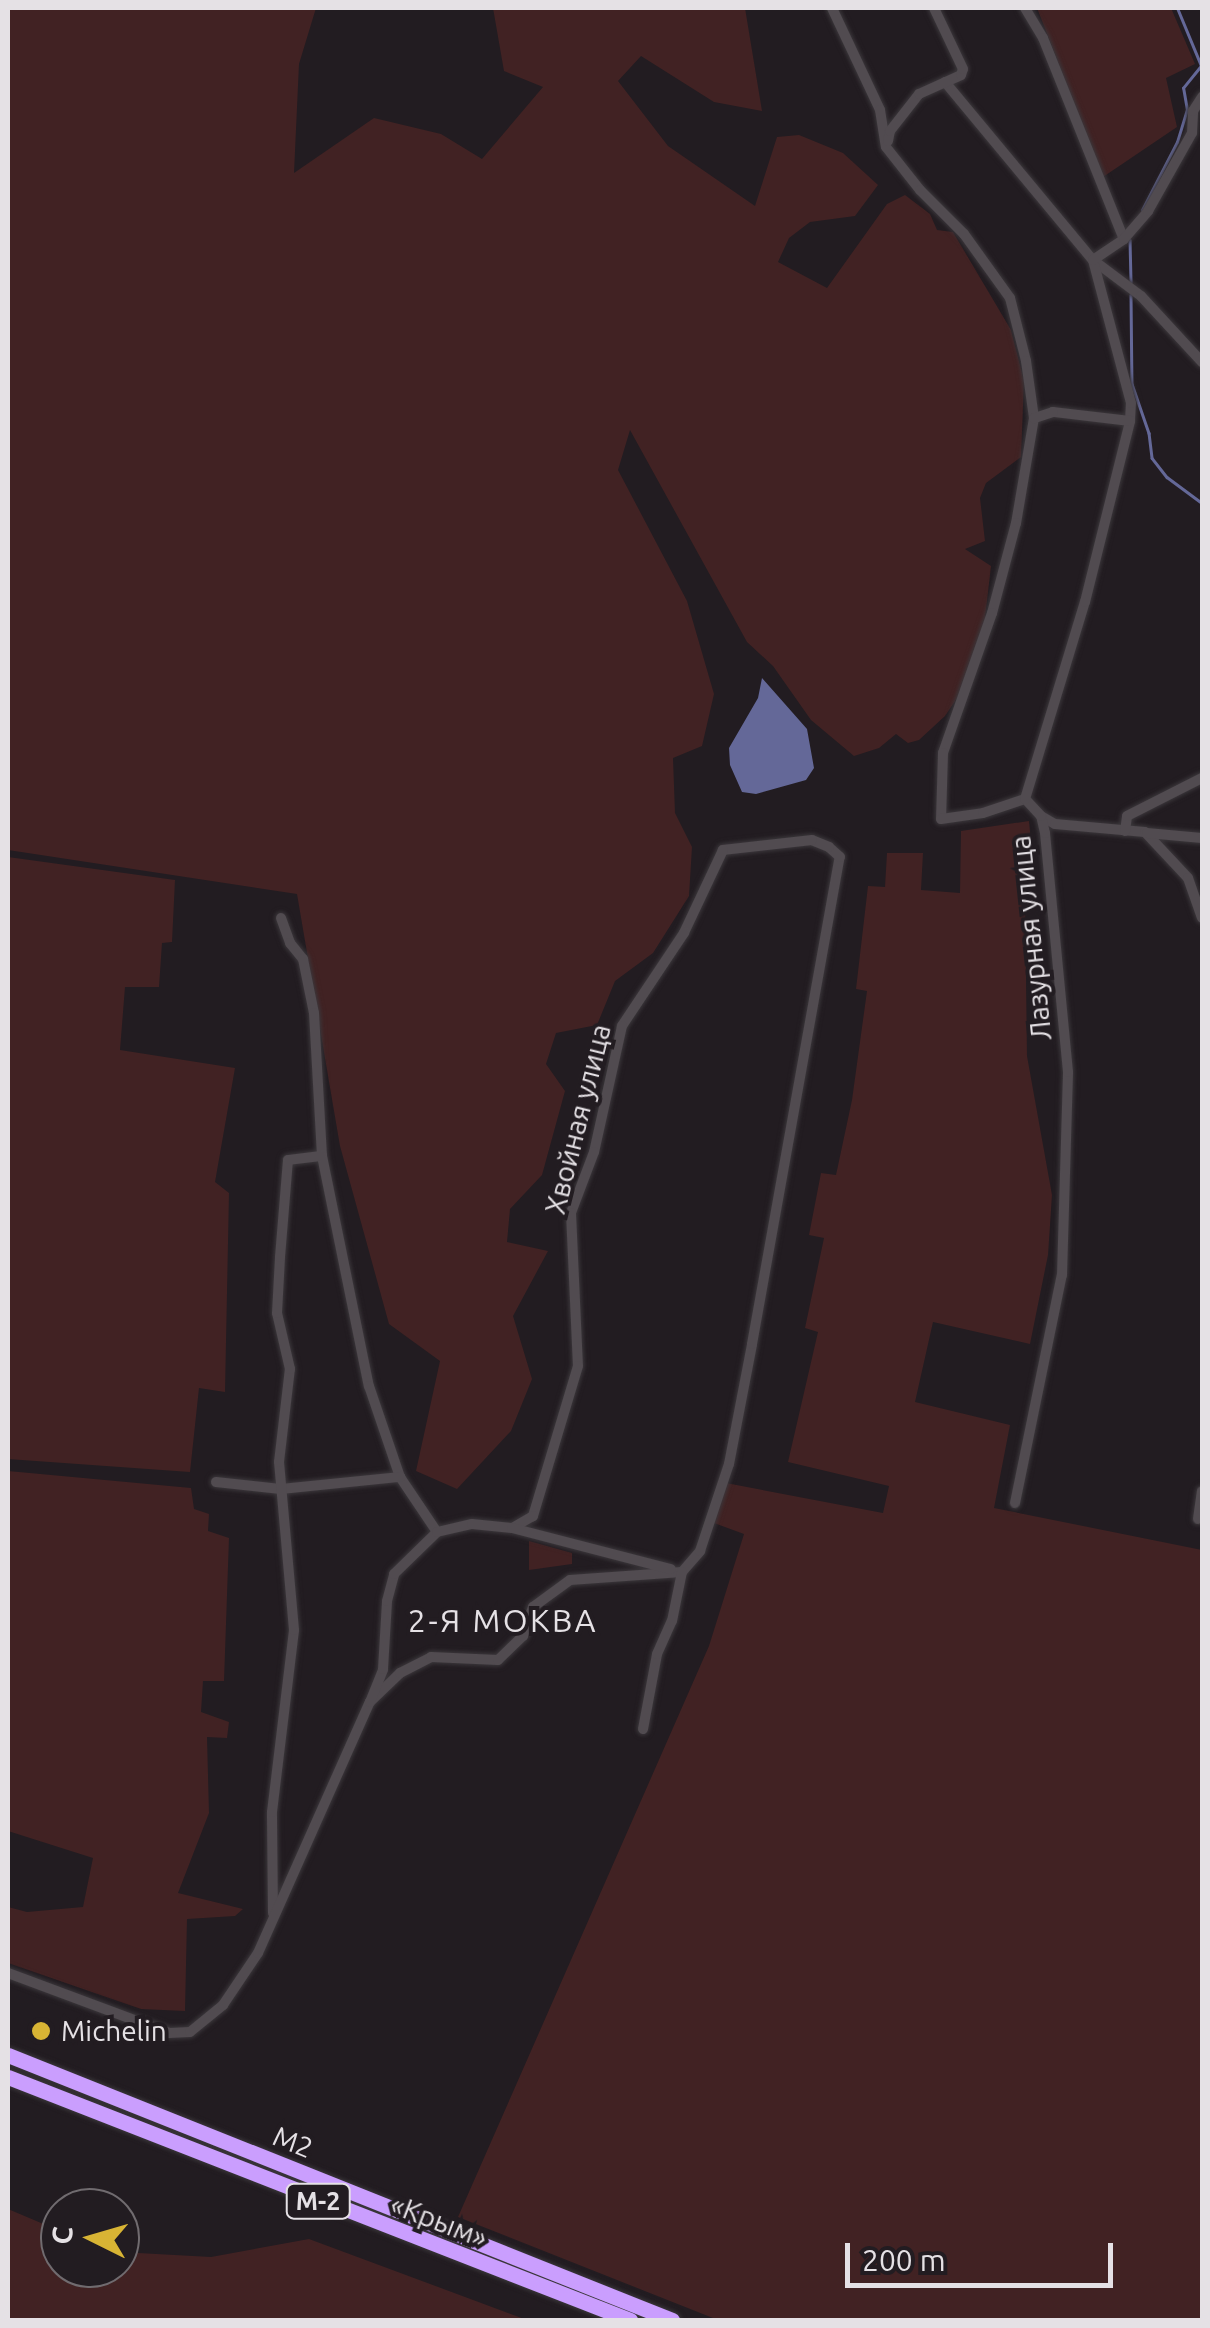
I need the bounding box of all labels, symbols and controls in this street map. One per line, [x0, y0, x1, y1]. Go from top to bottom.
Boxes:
street label: Лазурная улица [1004, 834, 1058, 1042]
street label: Хвойная улица [538, 1021, 618, 1217]
district label: 2-Я МОКВА [408, 1601, 598, 1639]
place label: Michelin [61, 2014, 167, 2048]
marker: Michelin [30, 2020, 52, 2042]
street label: М2 [268, 2119, 318, 2165]
road number: М-2 [286, 2181, 350, 2221]
street label: «Крым» [386, 2187, 492, 2255]
north arrow [40, 2188, 140, 2288]
scale bar [850, 2223, 1118, 2285]
text: С [45, 2225, 78, 2246]
text: 200 m [862, 2243, 946, 2277]

